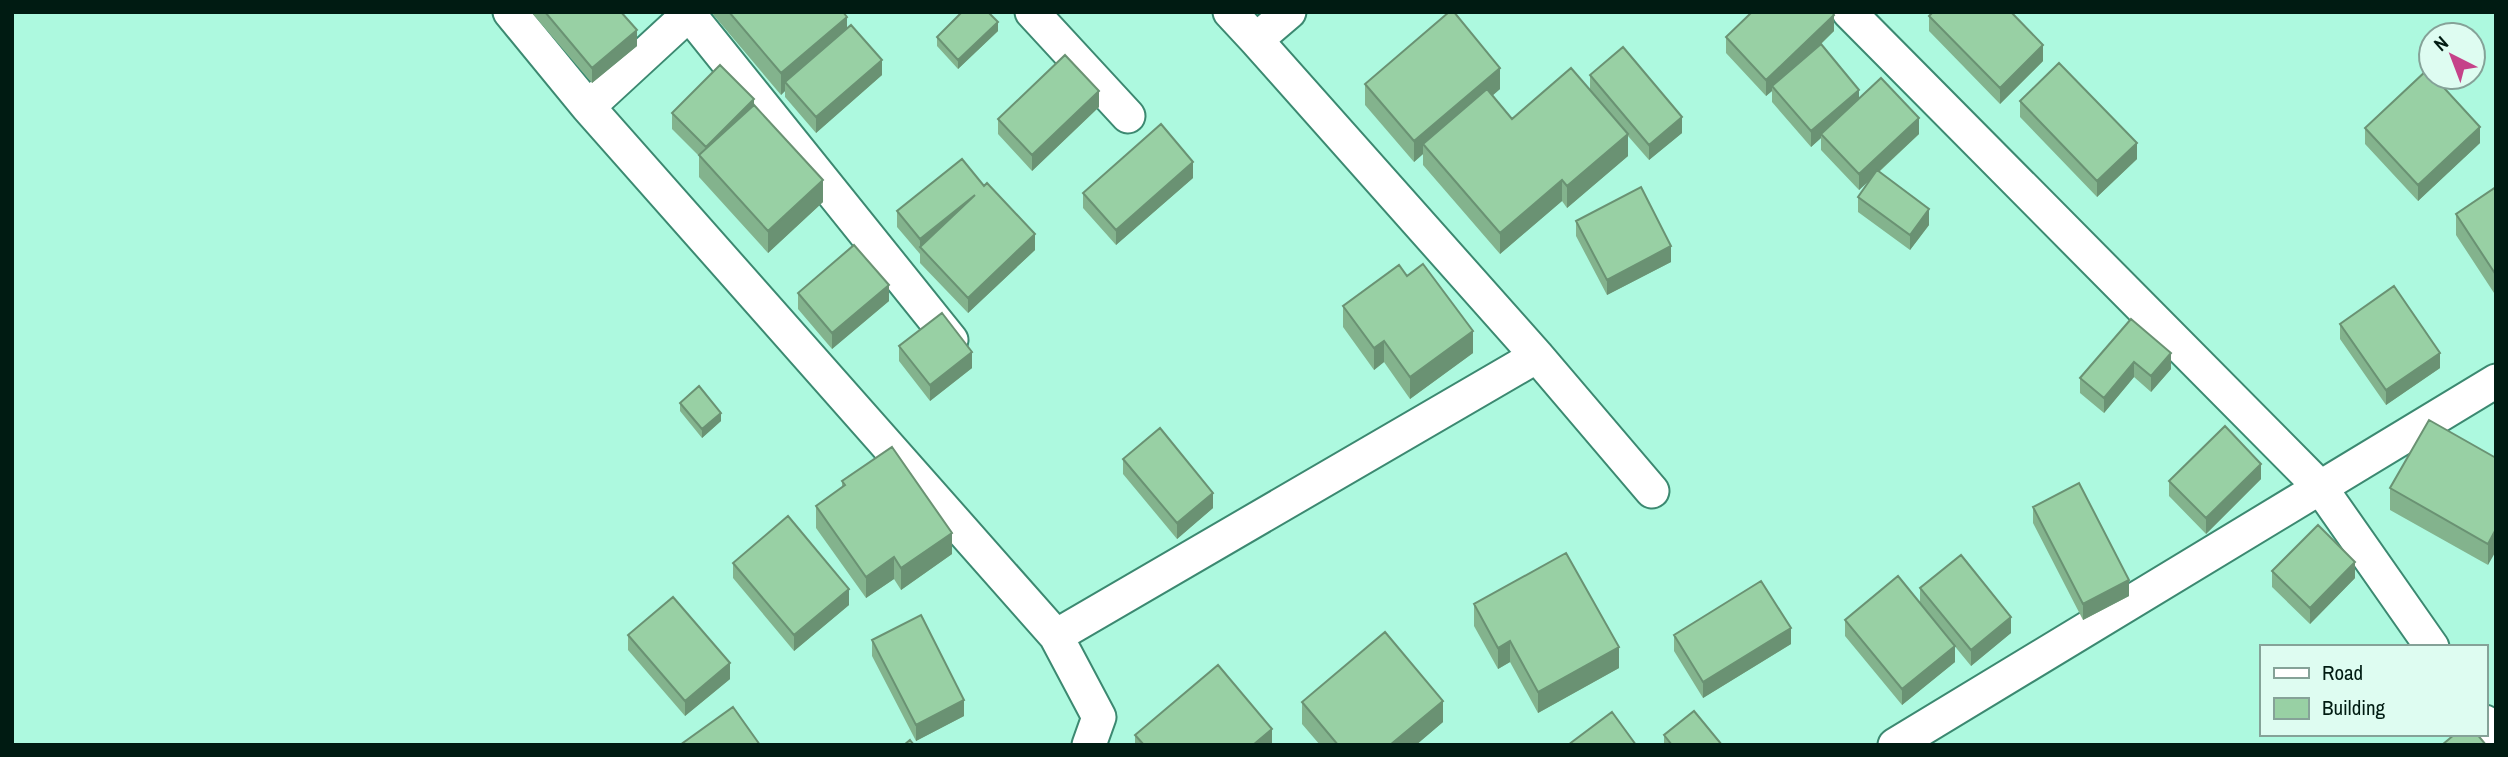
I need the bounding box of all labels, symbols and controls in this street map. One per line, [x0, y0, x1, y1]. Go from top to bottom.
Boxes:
north arrow [2417, 21, 2487, 91]
text: N [2428, 30, 2454, 57]
legend [2260, 645, 2487, 736]
text: Road [2322, 658, 2363, 687]
text: Building [2322, 693, 2386, 722]

